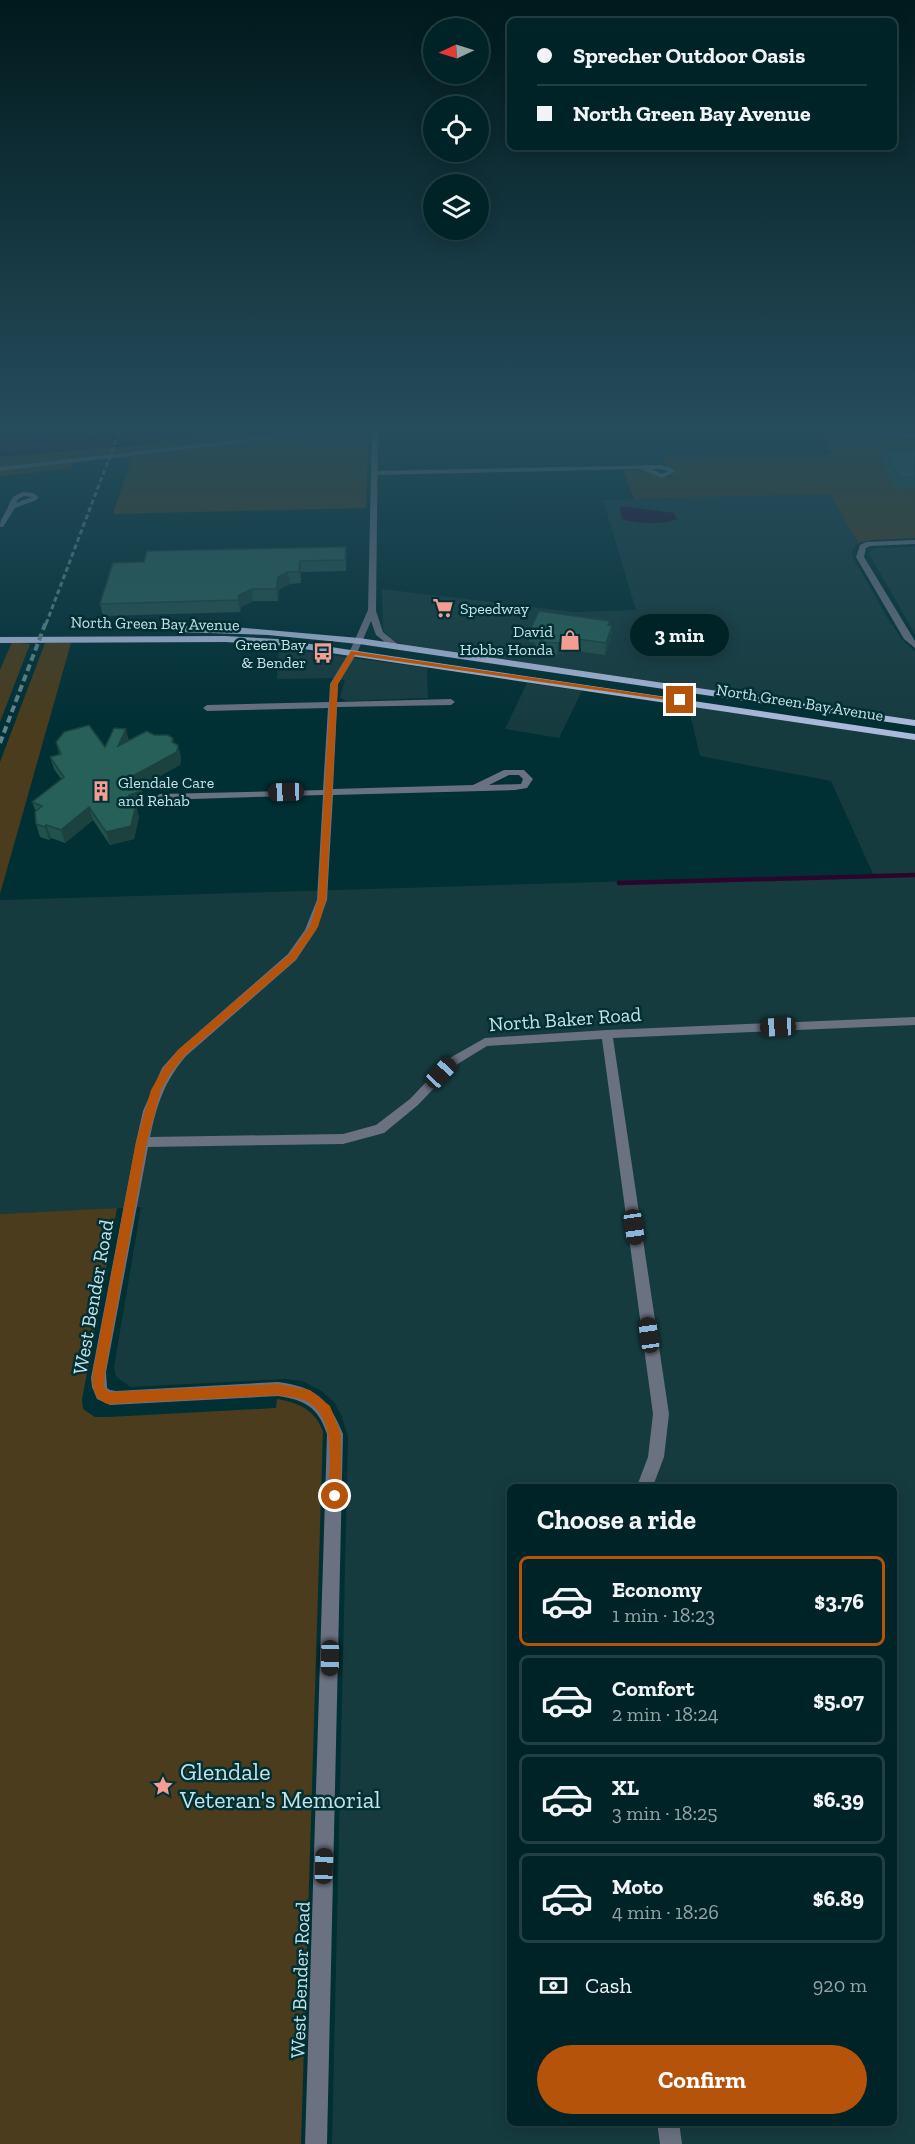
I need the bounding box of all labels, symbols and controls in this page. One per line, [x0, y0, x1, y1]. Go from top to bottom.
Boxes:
north arrow [423, 18, 489, 84]
map controls [423, 18, 489, 240]
text: Sprecher Outdoor Oasis [573, 42, 805, 69]
button: locate [423, 96, 489, 162]
text: North Green Bay Avenue [573, 100, 811, 127]
button: layers [423, 174, 489, 240]
supermarket icon: Speedway [431, 596, 455, 620]
place label: Speedway [460, 599, 530, 618]
street label: North Green Bay Avenue [70, 613, 240, 634]
callout: 3 min [630, 613, 730, 655]
place label: David Hobbs Honda [460, 622, 553, 659]
text: 3 min [655, 623, 704, 647]
shop icon: David Hobbs Honda [558, 628, 582, 652]
place label: Green Bay & Bender [235, 635, 307, 672]
bus stop icon: Green Bay & Bender [311, 641, 335, 665]
street label: North Green Bay Avenue [715, 680, 885, 725]
route end [666, 686, 693, 713]
place label: Glendale Care and Rehab [118, 773, 214, 810]
building icon: Glendale Care and Rehab [89, 779, 113, 803]
car [268, 782, 304, 802]
street label: North Baker Road [488, 1002, 642, 1036]
car [760, 1017, 796, 1037]
car [422, 1054, 460, 1092]
car [623, 1208, 645, 1246]
street label: West Bender Road [68, 1218, 118, 1376]
car [638, 1316, 660, 1354]
route start [321, 1482, 348, 1509]
text: Choose a ride [537, 1504, 696, 1536]
icon: car [540, 1574, 594, 1628]
text: Economy [612, 1576, 702, 1603]
text: $3.76 [814, 1588, 864, 1615]
text: 1 min · 18:23 [612, 1603, 715, 1627]
car [321, 1640, 339, 1676]
icon: car [540, 1673, 594, 1727]
text: Comfort [612, 1675, 694, 1702]
text: $5.07 [813, 1687, 864, 1714]
text: 2 min · 18:24 [612, 1702, 719, 1726]
place label: Glendale Veteran's Memorial [179, 1757, 381, 1814]
icon: car [540, 1772, 594, 1826]
place icon: Glendale Veteran's Memorial [151, 1774, 175, 1798]
text: XL [612, 1774, 639, 1801]
text: $6.39 [813, 1786, 864, 1813]
text: 3 min · 18:25 [612, 1801, 718, 1825]
car [314, 1848, 334, 1884]
icon: car [540, 1871, 594, 1925]
text: Moto [612, 1873, 663, 1900]
text: $6.89 [813, 1885, 864, 1912]
text: 4 min · 18:26 [612, 1900, 719, 1924]
street label: West Bender Road [285, 1901, 315, 2059]
icon: cash [537, 1969, 570, 2002]
text: Cash [585, 1972, 632, 1999]
text: 920 m [813, 1973, 867, 1997]
button: Confirm [537, 2045, 867, 2114]

